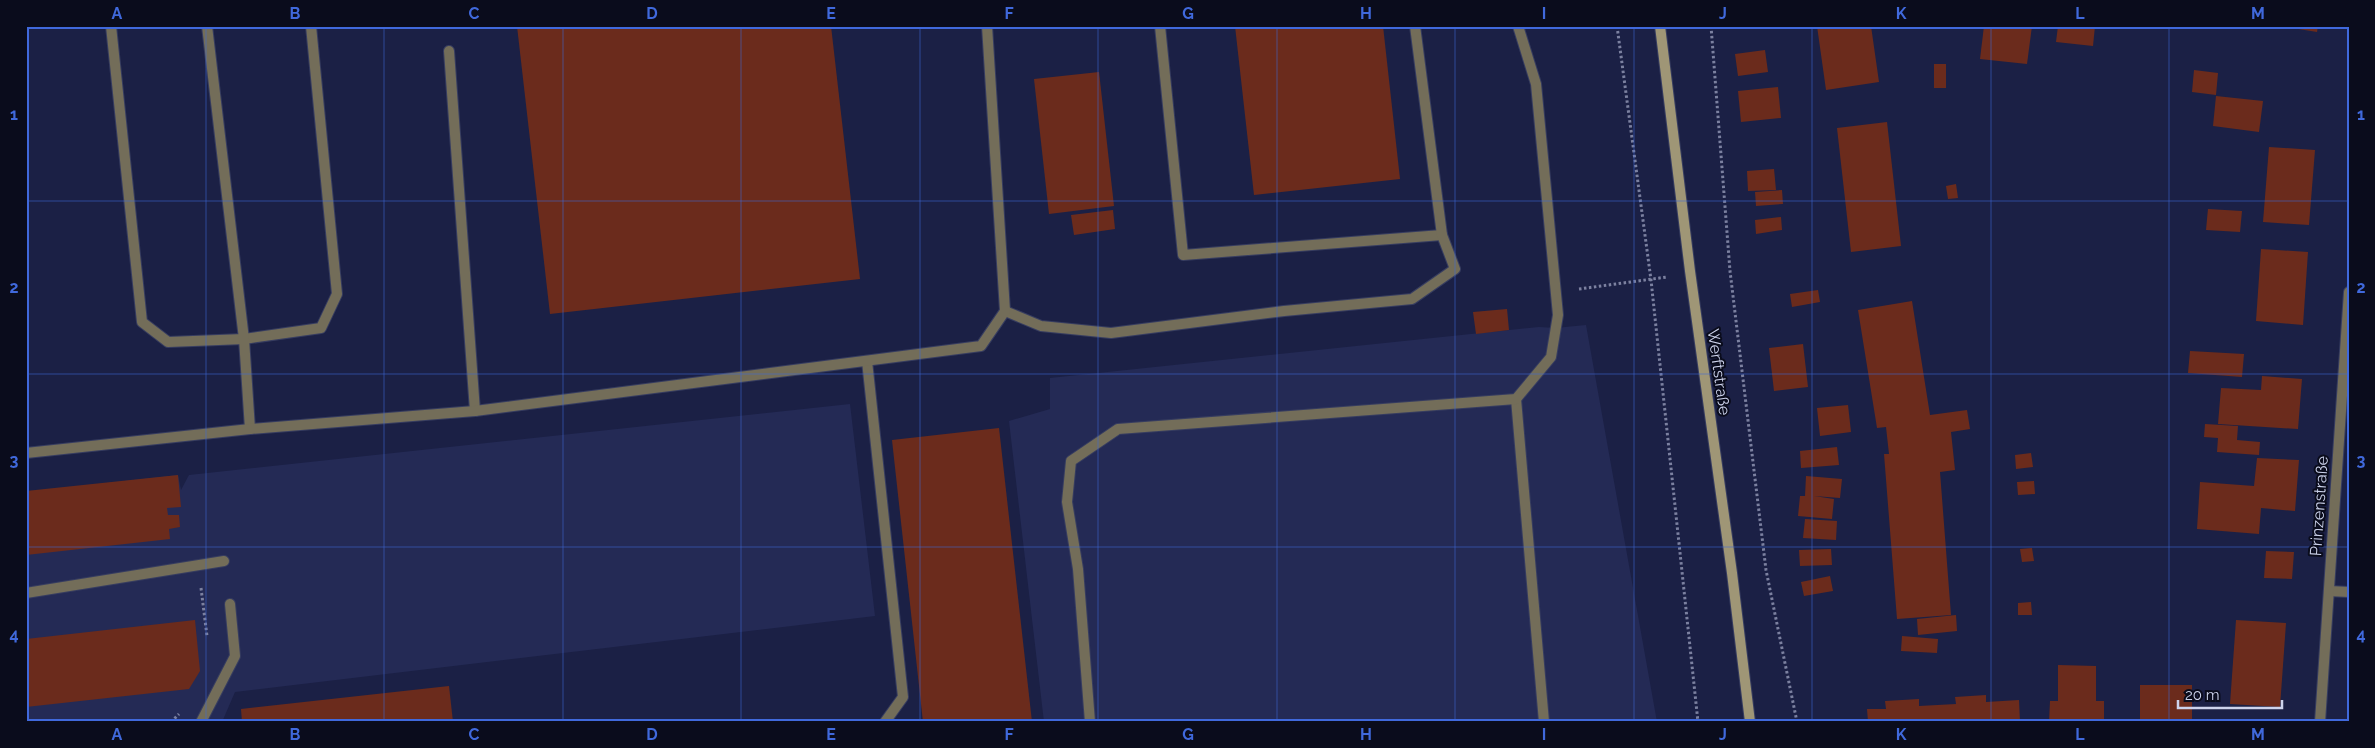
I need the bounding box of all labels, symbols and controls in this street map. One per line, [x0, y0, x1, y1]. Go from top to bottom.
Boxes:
text: A [112, 4, 123, 23]
text: B [290, 4, 301, 23]
text: C [469, 4, 480, 23]
text: D [646, 4, 658, 23]
text: E [826, 4, 836, 23]
text: F [1004, 4, 1014, 23]
text: G [1182, 4, 1194, 23]
text: H [1360, 4, 1372, 23]
text: I [1542, 4, 1546, 23]
text: J [1719, 4, 1727, 23]
text: K [1896, 4, 1907, 23]
text: L [2075, 4, 2085, 23]
text: M [2251, 4, 2265, 23]
text: 1 [10, 105, 18, 124]
text: 1 [2357, 105, 2365, 124]
text: 2 [9, 278, 19, 297]
text: 2 [2356, 278, 2366, 297]
street label: Werftstraße [1704, 328, 1734, 416]
text: 3 [10, 451, 19, 470]
text: 3 [2357, 451, 2366, 470]
street label: Prinzenstraße [2306, 455, 2332, 557]
text: 4 [9, 625, 19, 644]
text: 4 [2356, 625, 2366, 644]
scale bar [2178, 678, 2281, 710]
text: 20 m [2185, 686, 2220, 704]
text: A [112, 725, 123, 744]
text: B [290, 725, 301, 744]
text: C [469, 725, 480, 744]
text: D [646, 725, 658, 744]
text: E [826, 725, 836, 744]
text: F [1004, 725, 1014, 744]
text: G [1182, 725, 1194, 744]
text: H [1360, 725, 1372, 744]
text: I [1542, 725, 1546, 744]
text: J [1719, 725, 1727, 744]
text: K [1896, 725, 1907, 744]
text: L [2075, 725, 2085, 744]
text: M [2251, 725, 2265, 744]

